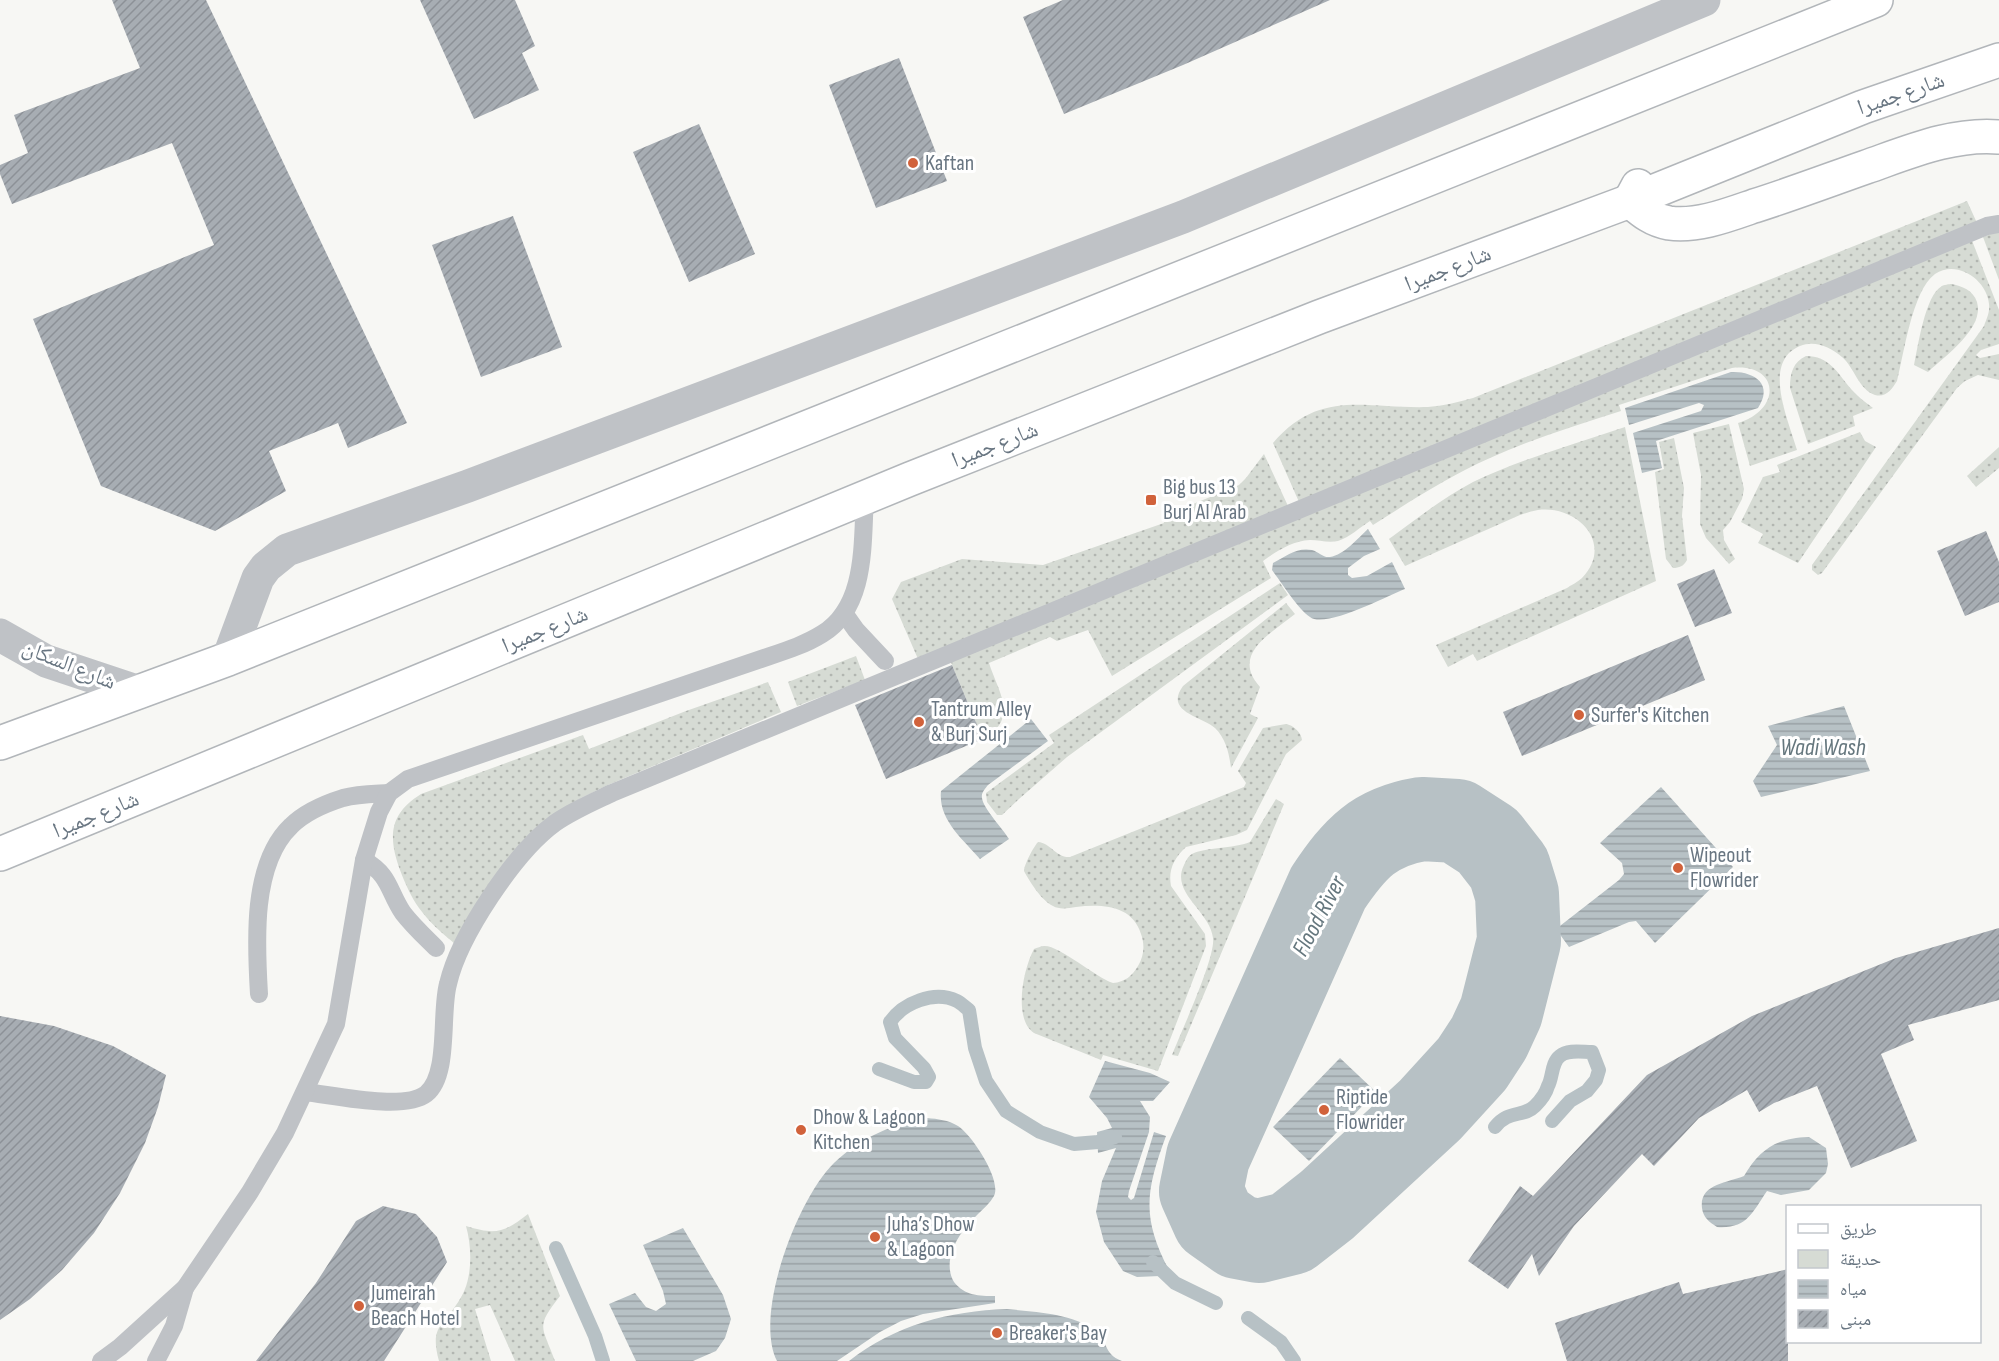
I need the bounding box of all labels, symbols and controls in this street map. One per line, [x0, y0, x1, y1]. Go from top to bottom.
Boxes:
street label: شارع جميرا [1854, 67, 1948, 121]
place label: Kaftan [925, 150, 974, 177]
marker: Kaftan [906, 156, 920, 170]
street label: شارع جميرا [1401, 240, 1495, 298]
street label: شارع جميرا [948, 416, 1042, 474]
place label: Big bus 13 Burj Al Arab [1163, 474, 1246, 526]
marker: Big bus 13 Burj Al Arab [1144, 493, 1158, 507]
street label: شارع جميرا [498, 601, 592, 659]
street label: شارع السكان [18, 634, 120, 696]
place label: Tantrum Alley & Burj Surj [931, 696, 1032, 748]
place label: Surfer's Kitchen [1591, 702, 1709, 729]
marker: Surfer's Kitchen [1572, 708, 1586, 722]
marker: Tantrum Alley & Burj Surj [912, 715, 926, 729]
water label: Wadi Wash [1780, 733, 1866, 762]
street label: شارع جميرا [49, 786, 143, 844]
place label: Wipeout Flowrider [1690, 842, 1759, 894]
marker: Wipeout Flowrider [1671, 861, 1685, 875]
water label: Flood River [1286, 870, 1353, 961]
place label: Riptide Flowrider [1336, 1084, 1405, 1136]
marker: Riptide Flowrider [1317, 1103, 1331, 1117]
place label: Dhow & Lagoon Kitchen [813, 1104, 926, 1156]
marker: Dhow & Lagoon Kitchen [794, 1123, 808, 1137]
legend [1786, 1205, 1981, 1343]
place label: Juha’s Dhow & Lagoon [886, 1211, 975, 1263]
text: طريق [1840, 1219, 1877, 1240]
marker: Juha’s Dhow & Lagoon [868, 1230, 882, 1244]
text: حديقة [1840, 1249, 1881, 1270]
text: مياه [1840, 1279, 1867, 1300]
place label: Jumeirah Beach Hotel [370, 1280, 460, 1332]
marker: Jumeirah Beach Hotel [352, 1299, 366, 1313]
text: مبنى [1840, 1309, 1871, 1330]
place label: Breaker's Bay [1009, 1320, 1107, 1347]
marker: Breaker's Bay [990, 1326, 1004, 1340]

